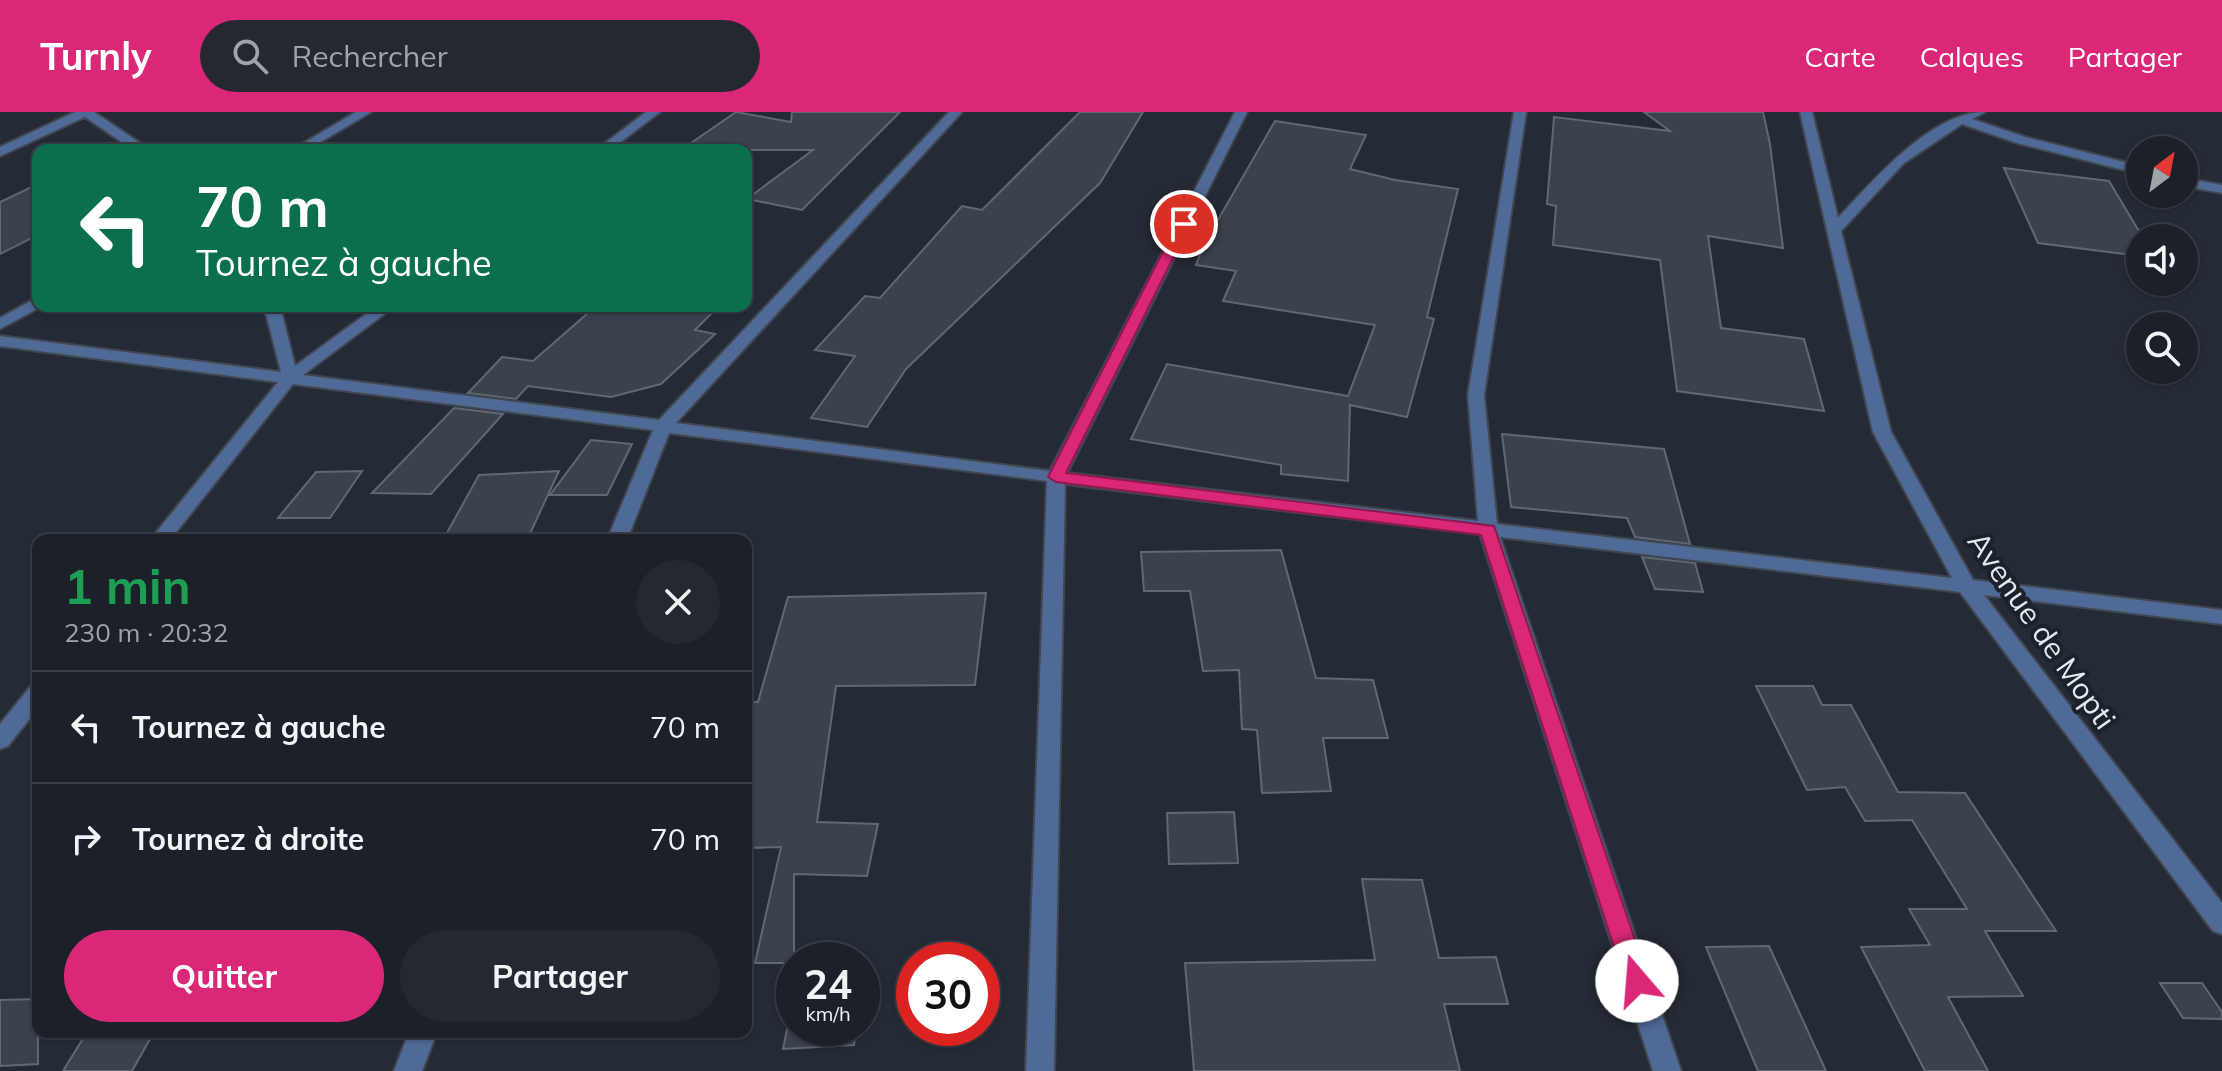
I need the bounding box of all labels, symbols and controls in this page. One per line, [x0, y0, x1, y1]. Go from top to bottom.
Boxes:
search box [200, 20, 760, 92]
text: Turnly [40, 32, 152, 80]
icon: search [228, 34, 272, 78]
text: Rechercher [292, 37, 448, 75]
text: Carte [1804, 39, 1876, 74]
text: Calques [1920, 39, 2024, 74]
text: Partager [2068, 39, 2182, 74]
north arrow [2126, 136, 2198, 208]
map controls [2126, 136, 2198, 384]
text: 70 m [196, 171, 329, 241]
icon: left [64, 176, 168, 280]
pin [1150, 190, 1218, 258]
icon: arrive [1162, 202, 1206, 246]
button: sound [2126, 224, 2198, 296]
text: Tournez à gauche [196, 240, 492, 285]
button: search [2126, 312, 2198, 384]
street label: Avenue de Mopti [1960, 524, 2124, 736]
text: 1 min [64, 556, 191, 616]
button: close [636, 560, 720, 644]
text: 230 m · 20:32 [64, 616, 228, 649]
icon: left [64, 705, 108, 749]
text: Tournez à gauche [132, 708, 386, 746]
text: 70 m [650, 708, 720, 746]
icon: right [64, 817, 108, 861]
text: Tournez à droite [132, 820, 364, 858]
text: 70 m [650, 820, 720, 858]
button: Quitter [64, 930, 384, 1022]
button: Partager [400, 930, 720, 1022]
position arrow [1595, 939, 1679, 1023]
speed limit sign: 30 [896, 942, 1000, 1046]
text: 24 [804, 959, 852, 1009]
text: km/h [805, 1001, 851, 1026]

